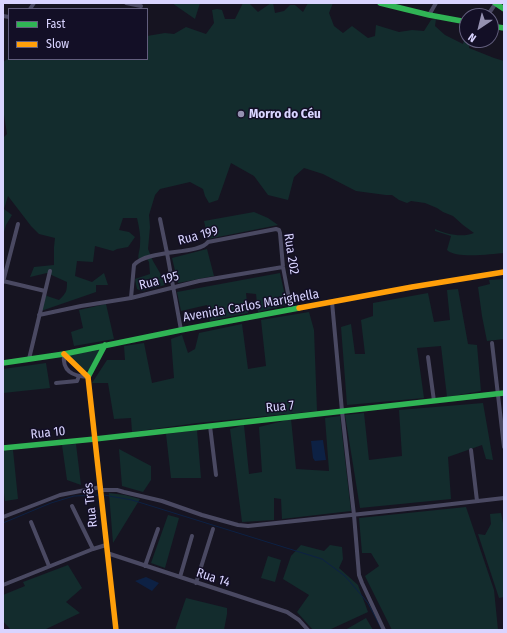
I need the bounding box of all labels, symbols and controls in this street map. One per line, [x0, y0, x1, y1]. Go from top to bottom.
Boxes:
legend [8, 8, 148, 60]
north arrow [459, 8, 499, 48]
text: Fast [46, 17, 65, 31]
text: N [466, 30, 479, 45]
text: Slow [46, 37, 69, 51]
place label: Morro do Céu [249, 106, 321, 122]
marker: Morro do Céu [236, 109, 246, 119]
street label: Rua 199 [176, 223, 220, 249]
street label: Rua 202 [280, 232, 302, 276]
street label: Rua 195 [137, 269, 181, 293]
street label: Avenida Carlos Marighella [182, 286, 320, 326]
street label: Rua 7 [265, 398, 295, 416]
street label: Rua 10 [30, 423, 66, 443]
street label: Rua Três [81, 482, 101, 528]
street label: Rua 14 [194, 565, 232, 591]

